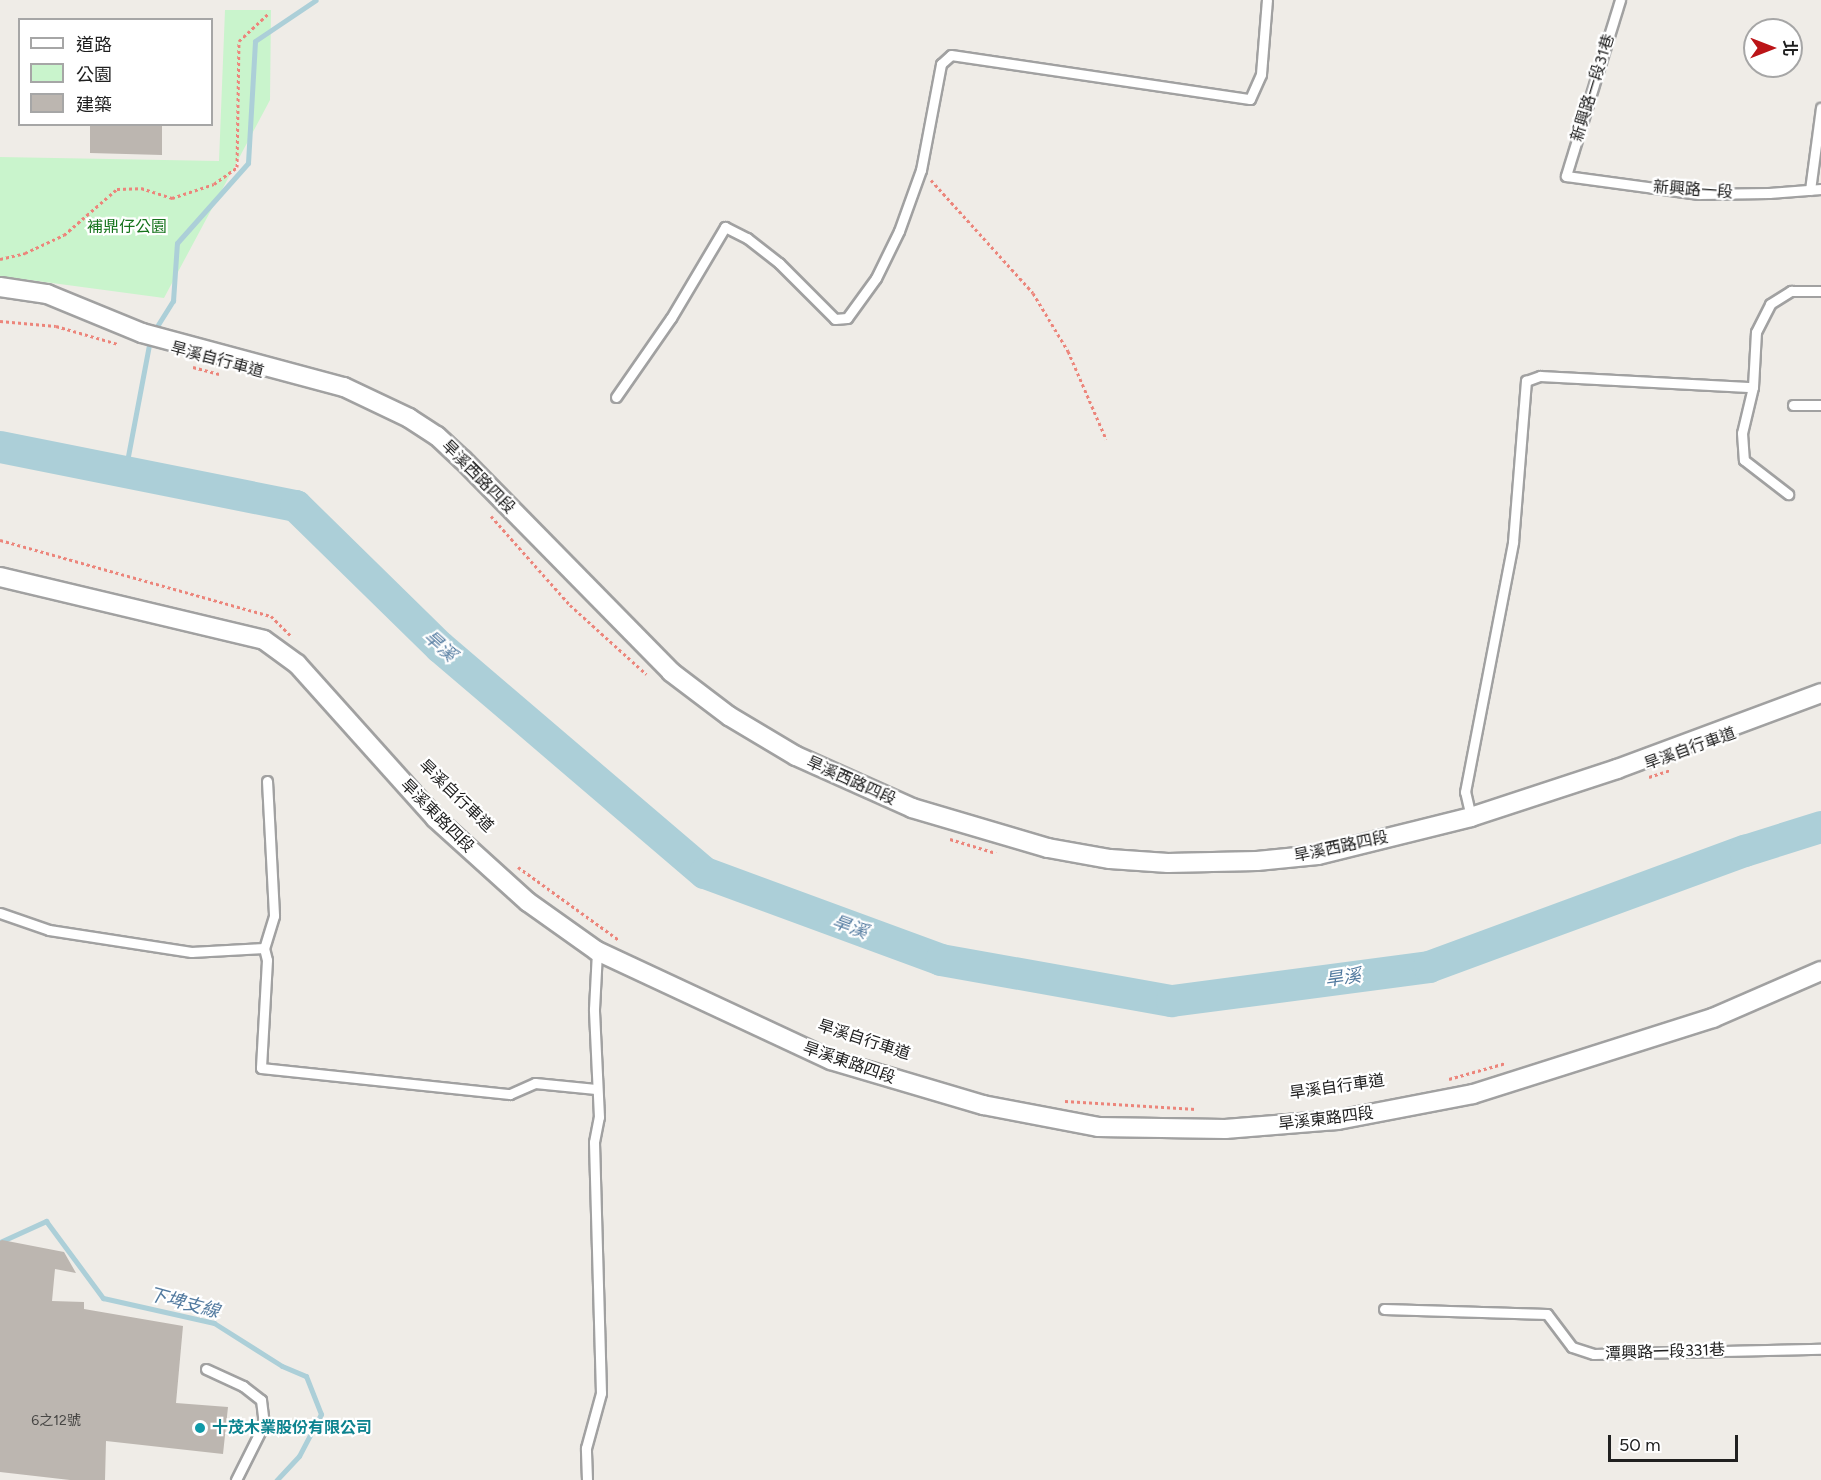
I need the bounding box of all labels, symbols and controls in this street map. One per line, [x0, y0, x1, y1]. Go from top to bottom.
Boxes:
legend [18, 18, 213, 126]
north arrow [1743, 18, 1803, 78]
street label: 新興路一段31巷 [1568, 32, 1618, 144]
text: 道路 [76, 34, 112, 56]
text: 北 [1780, 40, 1799, 56]
text: 公園 [76, 64, 112, 86]
text: 建築 [76, 94, 112, 116]
street label: 新興路一段 [1652, 178, 1734, 202]
park label: 補鼎仔公園 [87, 217, 167, 237]
street label: 旱溪自行車道 [168, 338, 266, 382]
street label: 旱溪西路四段 [437, 436, 519, 518]
water label: 旱溪 [419, 626, 461, 666]
street label: 旱溪自行車道 [1642, 724, 1738, 774]
street label: 旱溪西路四段 [803, 753, 899, 809]
street label: 旱溪自行車道 [415, 756, 497, 836]
street label: 旱溪東路四段 [396, 775, 478, 857]
street label: 旱溪西路四段 [1292, 828, 1390, 866]
water label: 旱溪 [829, 911, 871, 943]
water label: 旱溪 [1324, 965, 1362, 991]
street label: 旱溪自行車道 [815, 1016, 913, 1064]
street label: 旱溪東路四段 [800, 1038, 898, 1088]
street label: 旱溪自行車道 [1288, 1071, 1386, 1103]
street label: 旱溪東路四段 [1277, 1104, 1375, 1134]
water label: 下埤支線 [146, 1283, 222, 1323]
street label: 潭興路一段331巷 [1605, 1340, 1725, 1364]
house number: 6之12號 [31, 1413, 81, 1429]
place label: 十茂木業股份有限公司 [212, 1418, 372, 1438]
marker: 十茂木業股份有限公司 [193, 1421, 207, 1435]
scale bar [1611, 1423, 1742, 1461]
text: 50 m [1619, 1434, 1661, 1456]

